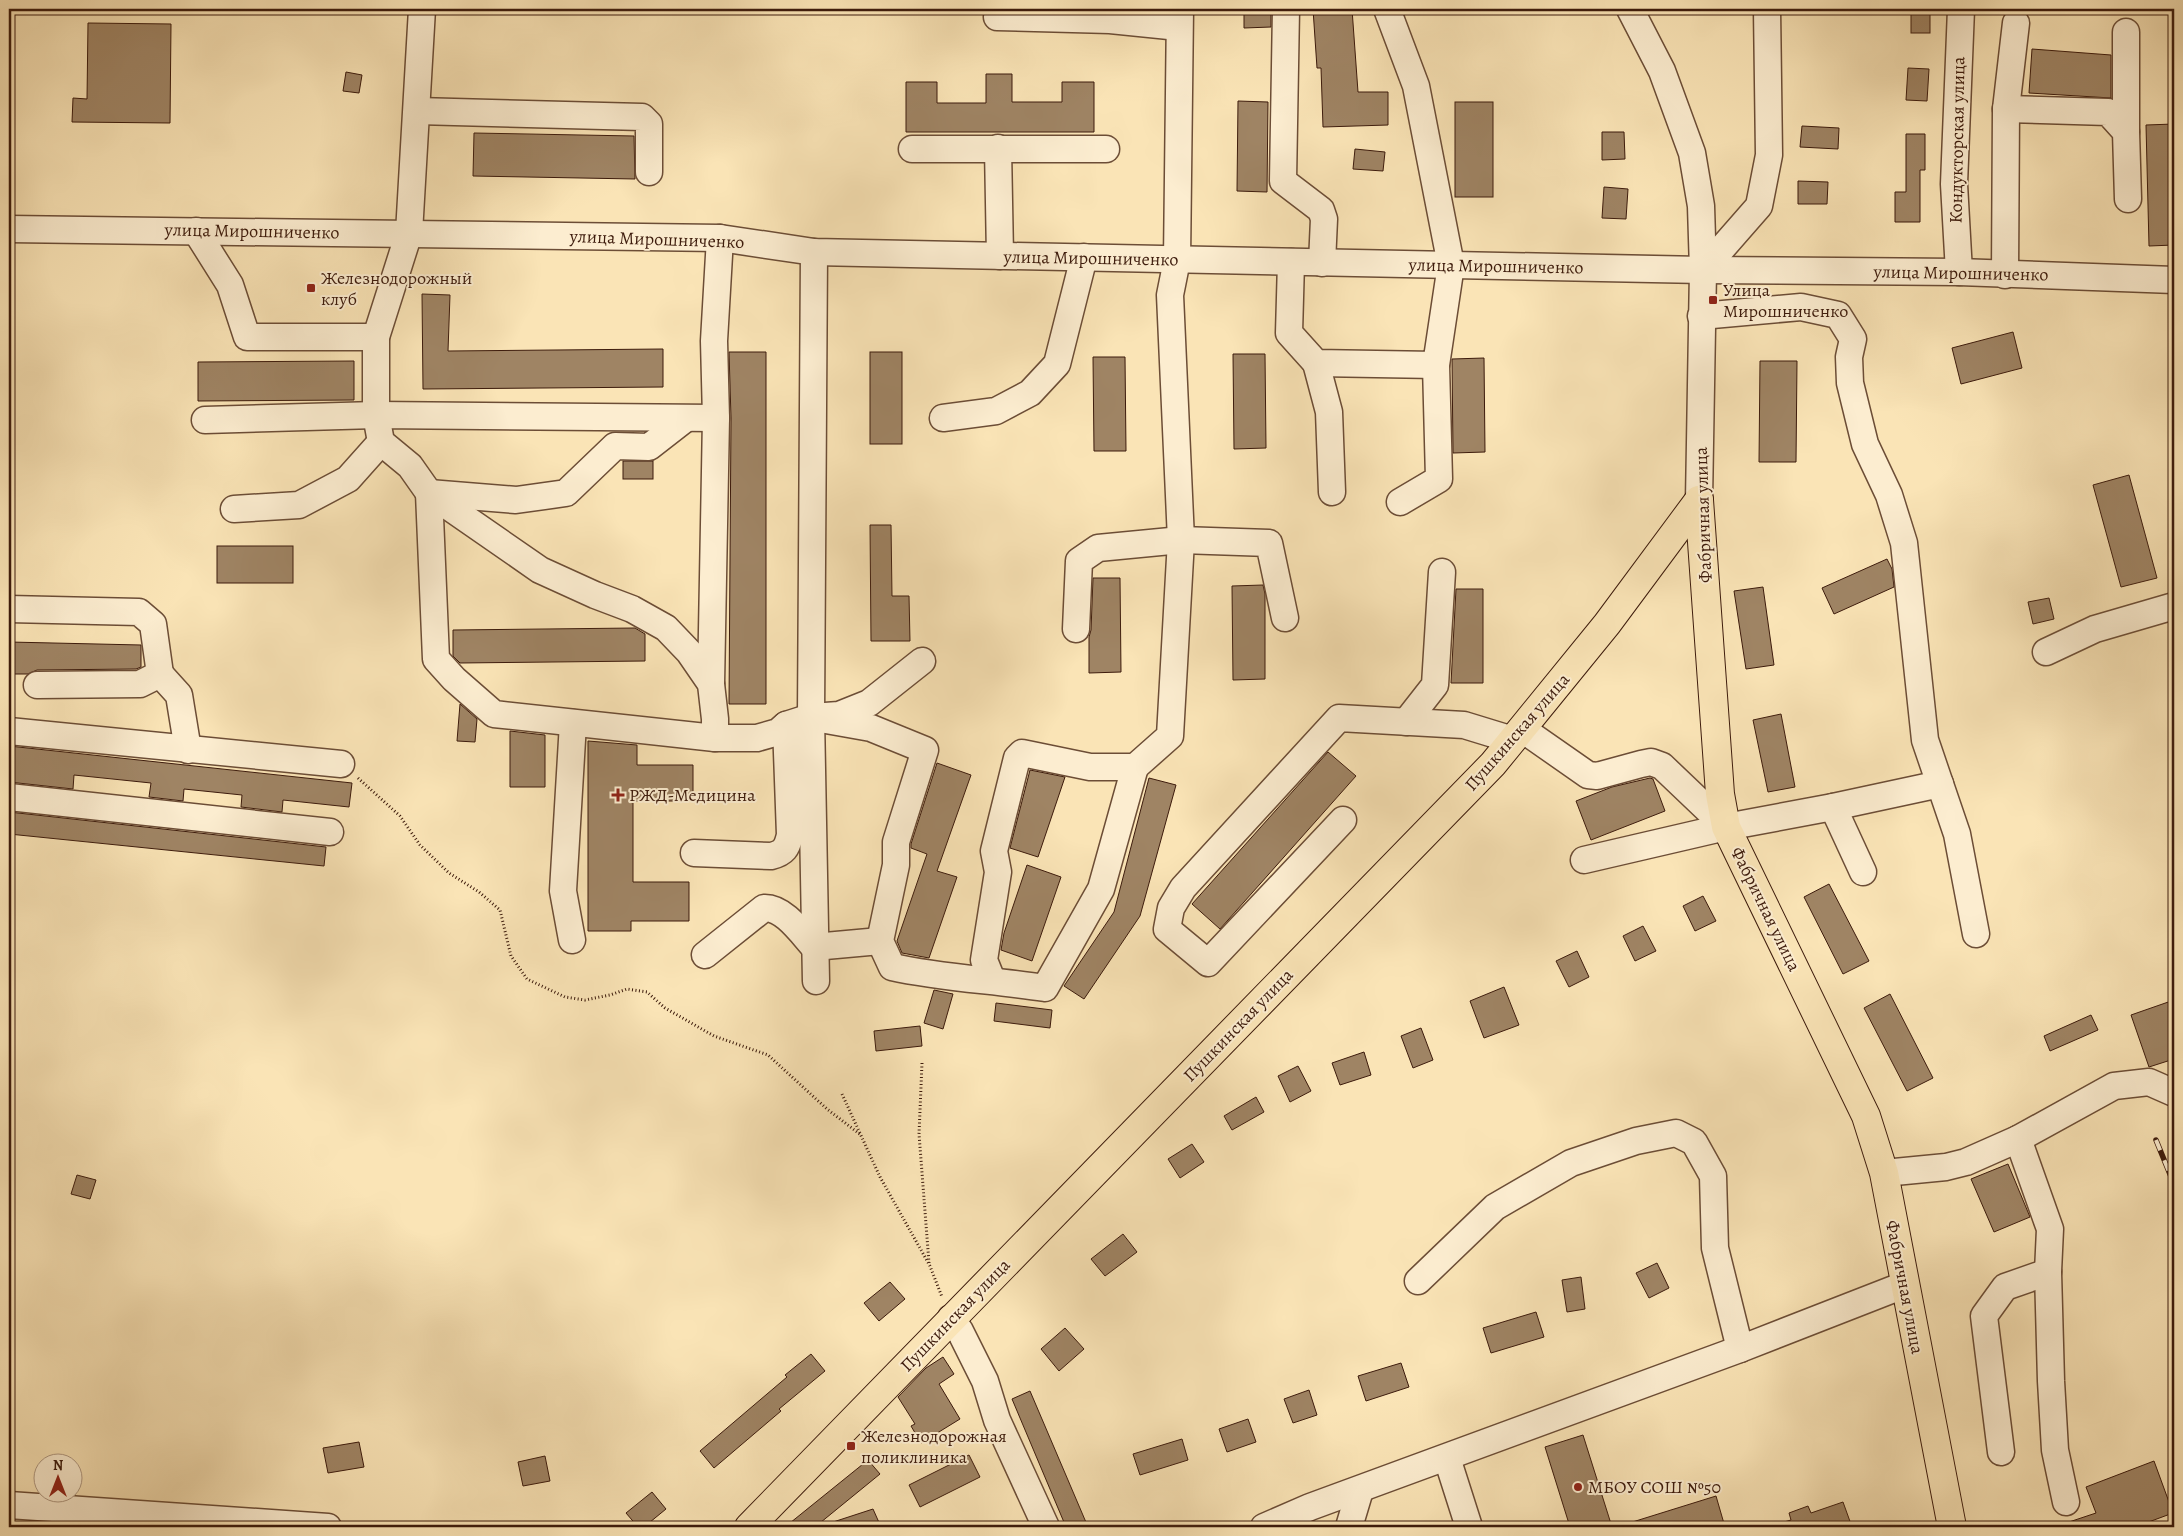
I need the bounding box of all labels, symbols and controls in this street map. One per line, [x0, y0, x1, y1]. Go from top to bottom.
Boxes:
street label: Кондукторская улица [1944, 56, 1970, 224]
street label: улица Мирошниченко [163, 217, 340, 245]
street label: улица Мирошниченко [568, 224, 745, 254]
street label: улица Мирошниченко [1002, 244, 1179, 272]
street label: улица Мирошниченко [1407, 252, 1584, 280]
street label: улица Мирошниченко [1872, 259, 2049, 287]
place label: Железнодорожный клуб [321, 266, 472, 311]
place label: Улица Мирошниченко [1723, 278, 1848, 323]
marker: Железнодорожный клуб [305, 282, 317, 294]
marker: Улица Мирошниченко [1707, 294, 1719, 306]
street label: Фабричная улица [1689, 446, 1717, 583]
street label: Пушкинская улица [1459, 667, 1575, 796]
place label: РЖД-Медицина [629, 783, 756, 807]
marker: РЖД-Медицина [611, 788, 625, 802]
street label: Фабричная улица [1725, 843, 1807, 976]
street label: Пушкинская улица [1178, 963, 1299, 1087]
street label: Фабричная улица [1880, 1218, 1930, 1357]
street label: Пушкинская улица [895, 1253, 1016, 1377]
place label: Железнодорожная поликлиника [861, 1424, 1007, 1469]
marker: Железнодорожная поликлиника [845, 1440, 857, 1452]
north arrow [32, 1454, 82, 1504]
text: N [53, 1456, 63, 1475]
place label: МБОУ СОШ №50 [1588, 1475, 1721, 1499]
marker: МБОУ СОШ №50 [1572, 1481, 1584, 1493]

